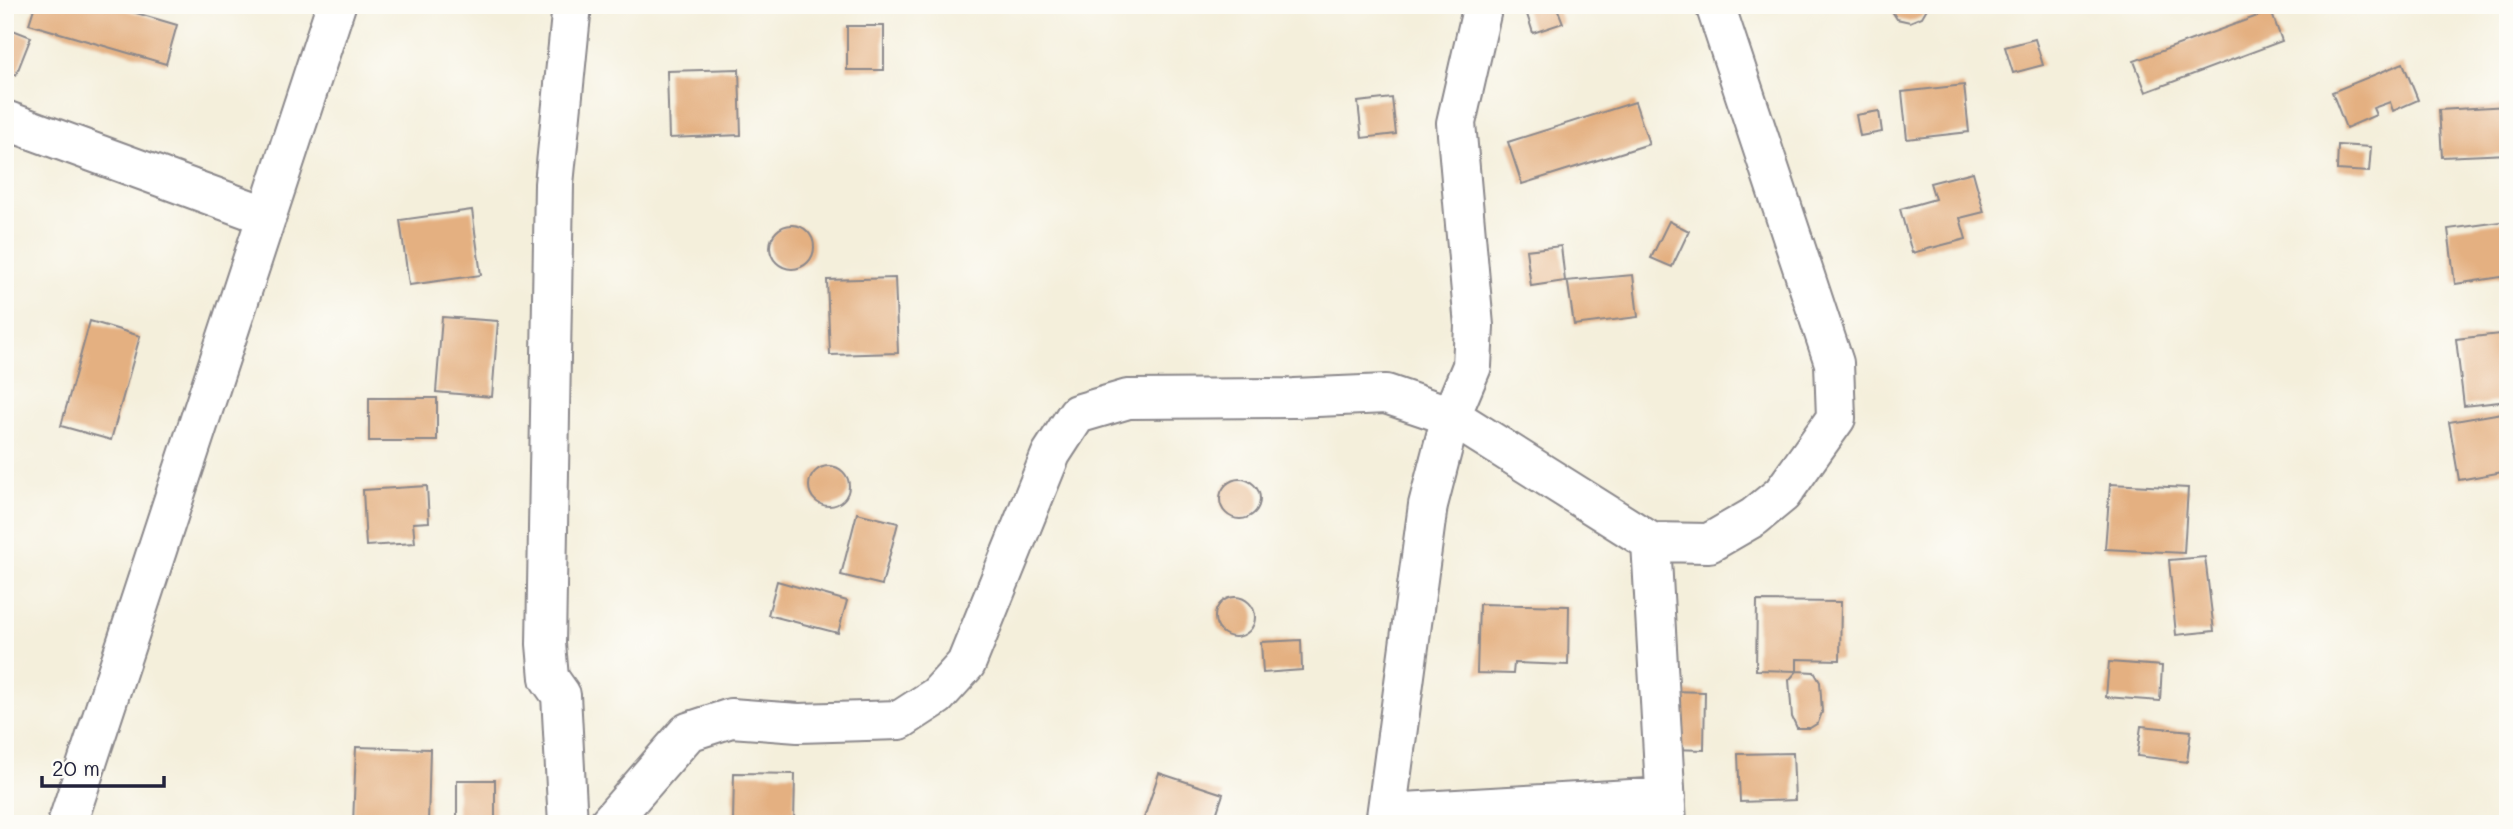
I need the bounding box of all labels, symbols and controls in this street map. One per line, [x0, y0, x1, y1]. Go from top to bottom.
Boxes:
scale bar [42, 745, 164, 789]
text: 20 m [52, 754, 100, 781]

